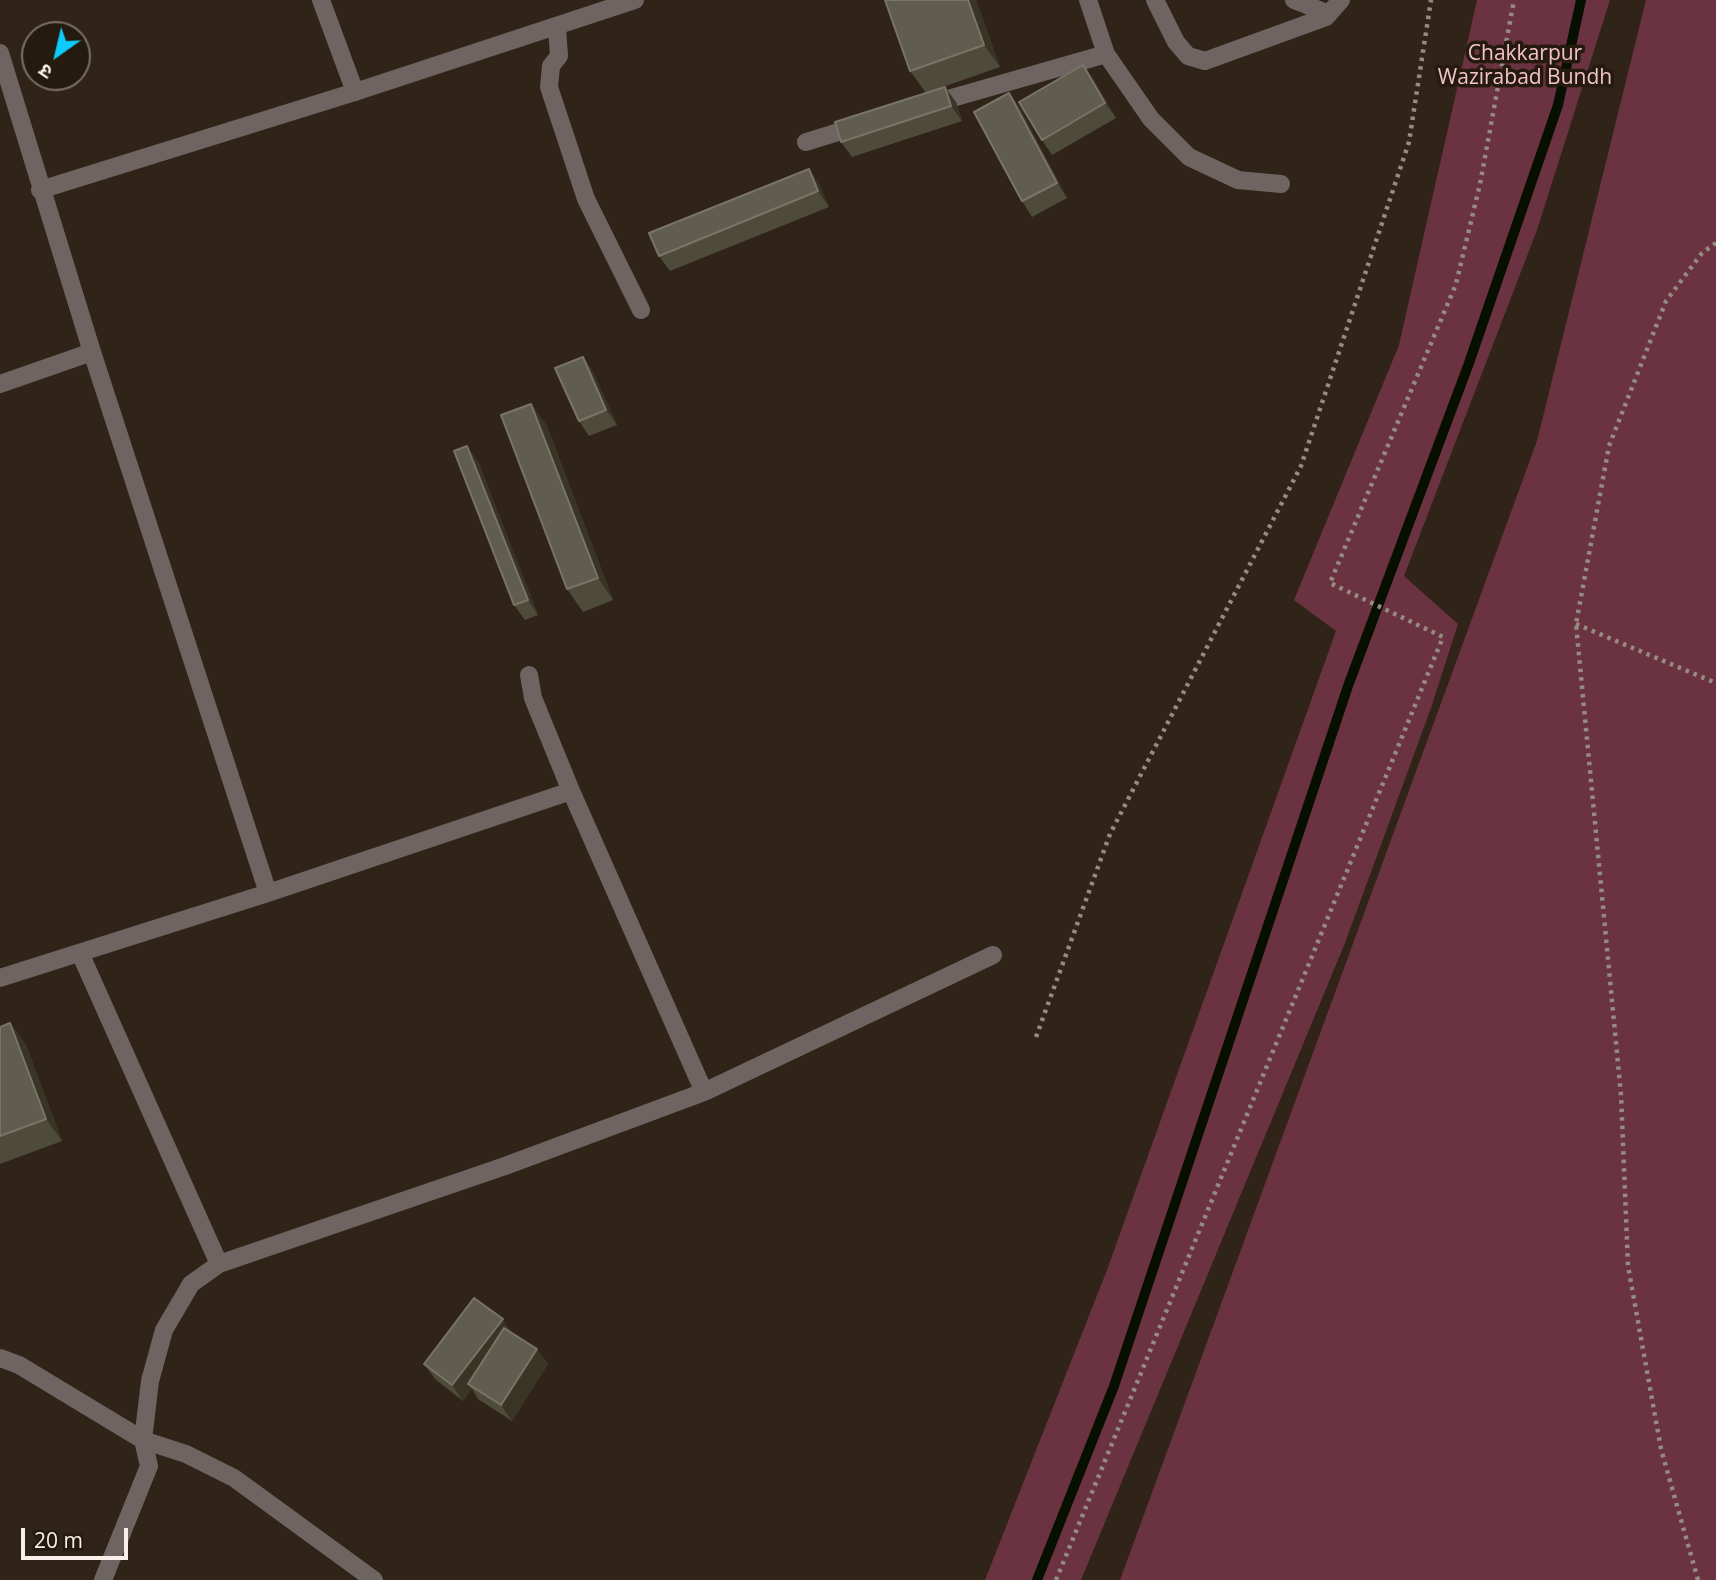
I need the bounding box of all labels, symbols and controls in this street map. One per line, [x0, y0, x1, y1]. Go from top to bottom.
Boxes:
north arrow [21, 21, 91, 91]
park label: Chakkarpur Wazirabad Bundh [1438, 41, 1612, 91]
text: उ [33, 58, 57, 86]
scale bar [24, 1514, 131, 1558]
text: 20 m [34, 1526, 83, 1554]

